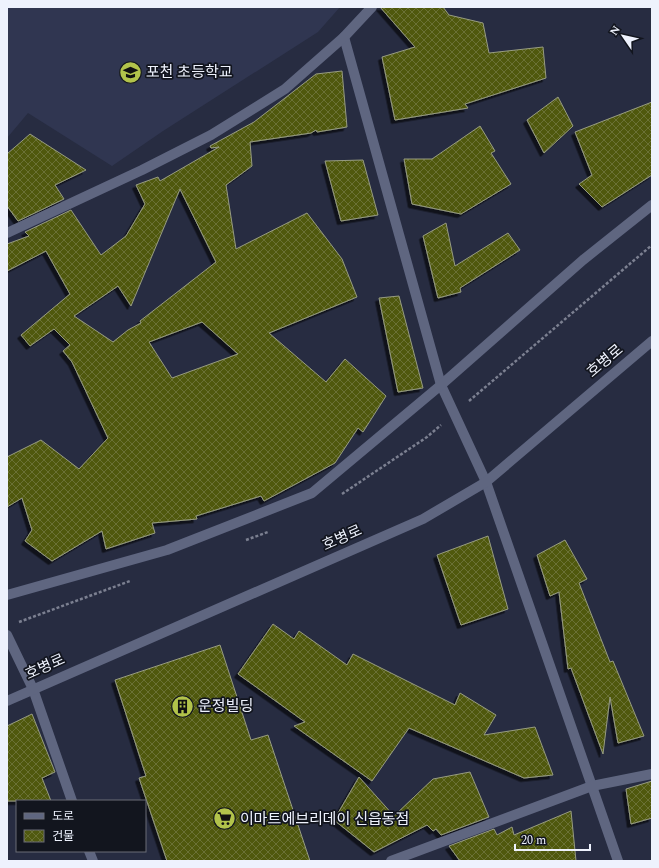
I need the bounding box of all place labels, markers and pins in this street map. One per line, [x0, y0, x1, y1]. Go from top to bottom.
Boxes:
school or university icon: 포천 초등학교 [118, 59, 144, 85]
place label: 포천 초등학교 [146, 61, 233, 84]
building icon: 운정빌딩 [169, 693, 195, 719]
place label: 운정빌딩 [198, 695, 253, 718]
supermarket icon: 이마트에브리데이 신읍동점 [212, 806, 238, 832]
place label: 이마트에브리데이 신읍동점 [240, 808, 409, 831]

